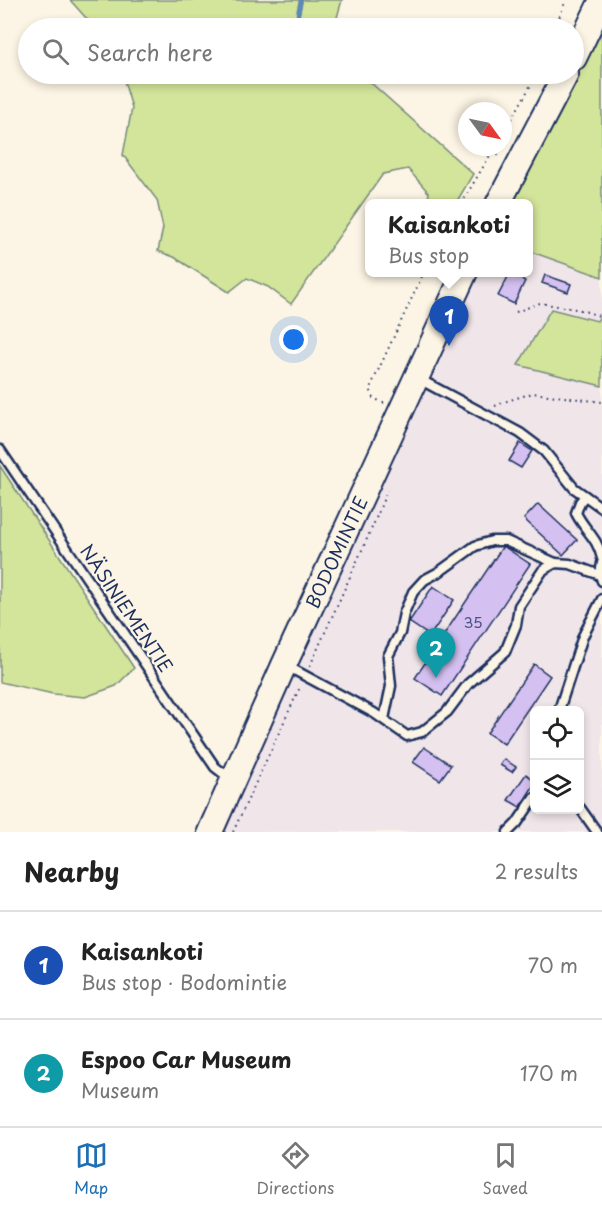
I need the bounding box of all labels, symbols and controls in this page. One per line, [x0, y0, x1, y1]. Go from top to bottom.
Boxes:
search box [18, 18, 584, 84]
icon: search [39, 35, 72, 68]
text: Search here [87, 35, 213, 68]
north arrow [458, 102, 512, 156]
popup [365, 199, 533, 277]
text: Kaisankoti [388, 207, 510, 240]
text: Bus stop [388, 240, 469, 270]
pin: 1 [430, 296, 468, 346]
your location [279, 325, 308, 354]
street label: BODOMINTIE [298, 491, 374, 613]
street label: NÄSINIEMENTIE [74, 539, 180, 677]
house number: 35 [463, 610, 483, 633]
pin: 2 [416, 628, 456, 678]
map controls [530, 706, 584, 814]
button: locate [530, 706, 584, 760]
button: layers [530, 760, 584, 814]
text: Nearby [24, 852, 119, 891]
text: 2 results [495, 856, 578, 886]
text: Kaisankoti [81, 934, 203, 967]
text: 1 [39, 950, 48, 980]
text: 70 m [528, 950, 578, 980]
text: Bus stop · Bodomintie [81, 967, 287, 997]
text: Espoo Car Museum [81, 1042, 291, 1075]
text: 2 [36, 1058, 51, 1088]
text: 170 m [520, 1058, 578, 1088]
text: Museum [81, 1075, 159, 1105]
tab: Map [74, 1139, 108, 1199]
tab: Directions [256, 1139, 334, 1199]
tab: Saved [482, 1139, 528, 1199]

